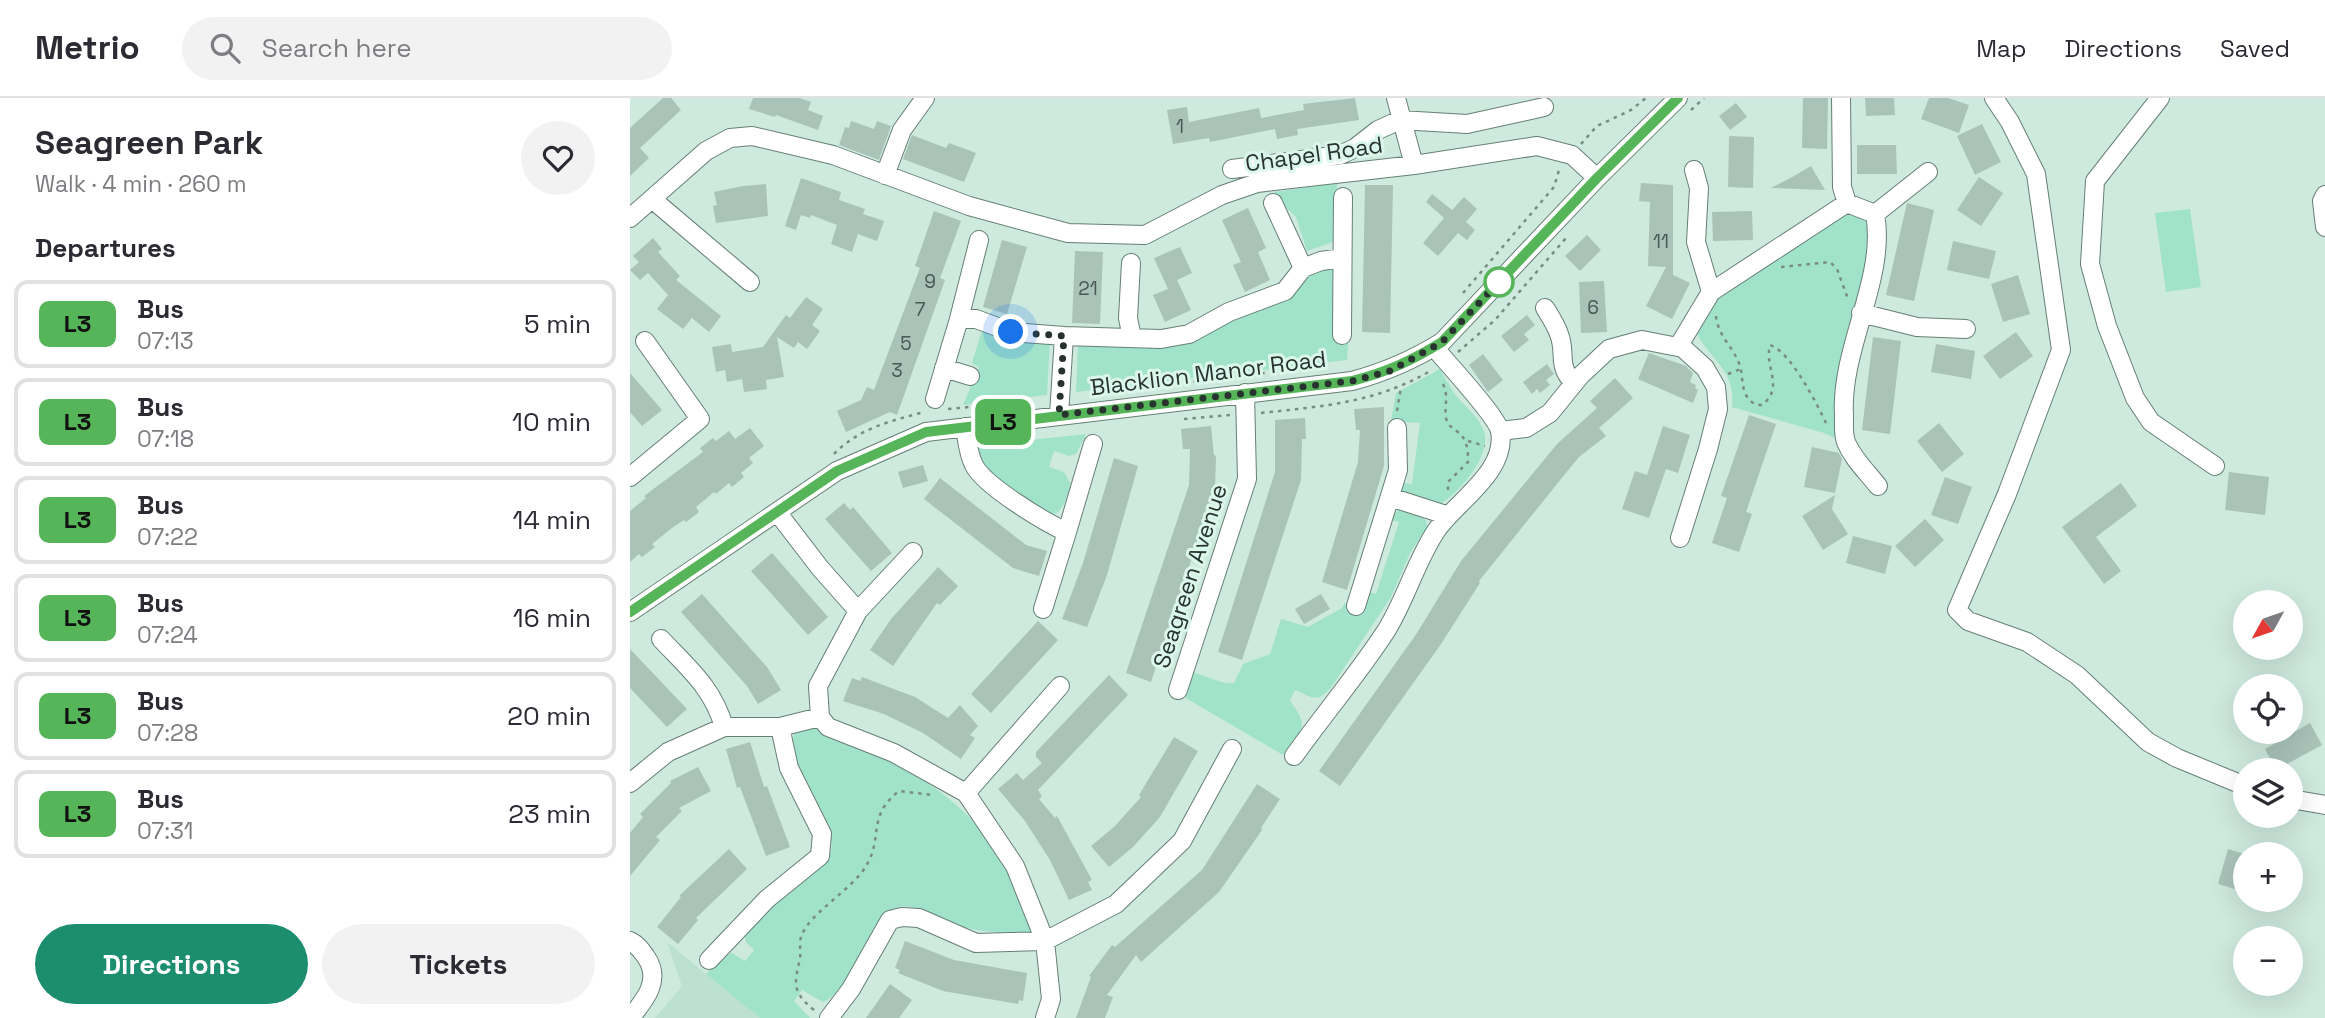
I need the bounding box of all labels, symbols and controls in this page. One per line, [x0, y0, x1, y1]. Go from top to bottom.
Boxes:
search box [182, 17, 672, 80]
text: Metrio [35, 27, 140, 69]
icon: search [206, 29, 244, 67]
text: Search here [262, 31, 412, 65]
text: Map [1976, 33, 2026, 64]
text: Directions [2064, 33, 2182, 64]
text: Saved [2220, 33, 2290, 64]
house number: 1 [1176, 114, 1184, 139]
button: heart [521, 121, 595, 195]
text: Seagreen Park [35, 122, 263, 164]
street label: Chapel Road [1243, 130, 1385, 178]
text: Walk · 4 min · 260 m [35, 169, 247, 199]
house number: 11 [1653, 229, 1669, 254]
text: Departures [35, 231, 176, 265]
unlabelled marker [1484, 267, 1514, 297]
house number: 9 [924, 269, 936, 294]
house number: 21 [1078, 276, 1098, 301]
text: Bus [137, 292, 184, 326]
house number: 6 [1587, 295, 1599, 320]
house number: 7 [915, 297, 926, 322]
text: 5 min [524, 307, 591, 341]
text: L3 [64, 308, 91, 339]
your location [993, 314, 1028, 349]
text: 07:13 [137, 326, 194, 356]
house number: 5 [900, 331, 912, 356]
street label: Blacklion Manor Road [1088, 344, 1328, 402]
house number: 3 [891, 358, 903, 383]
text: Bus [137, 390, 184, 424]
line badge: L3 [972, 399, 1034, 445]
text: 10 min [512, 405, 591, 439]
text: L3 [64, 406, 91, 437]
text: L3 [989, 406, 1017, 437]
text: 07:18 [137, 424, 194, 454]
street label: Seagreen Avenue [1146, 480, 1234, 672]
text: Bus [137, 488, 184, 522]
text: 14 min [513, 503, 591, 537]
text: L3 [64, 504, 91, 535]
text: 07:22 [137, 522, 198, 552]
text: Bus [137, 586, 184, 620]
north arrow [2233, 590, 2303, 660]
map controls [2233, 590, 2303, 996]
text: 16 min [513, 601, 591, 635]
text: L3 [64, 602, 91, 633]
text: 07:24 [137, 620, 198, 650]
button: locate [2233, 674, 2303, 744]
text: Bus [137, 684, 184, 718]
text: 20 min [507, 699, 591, 733]
text: L3 [64, 700, 91, 731]
text: 07:28 [137, 718, 198, 748]
button: layers [2233, 758, 2303, 828]
text: Bus [137, 782, 184, 816]
text: 23 min [508, 797, 591, 831]
text: L3 [64, 798, 91, 829]
text: 07:31 [137, 816, 193, 846]
button: + [2233, 842, 2303, 912]
button: Directions [35, 924, 308, 1004]
button: Tickets [322, 924, 595, 1004]
button: − [2233, 926, 2303, 996]

